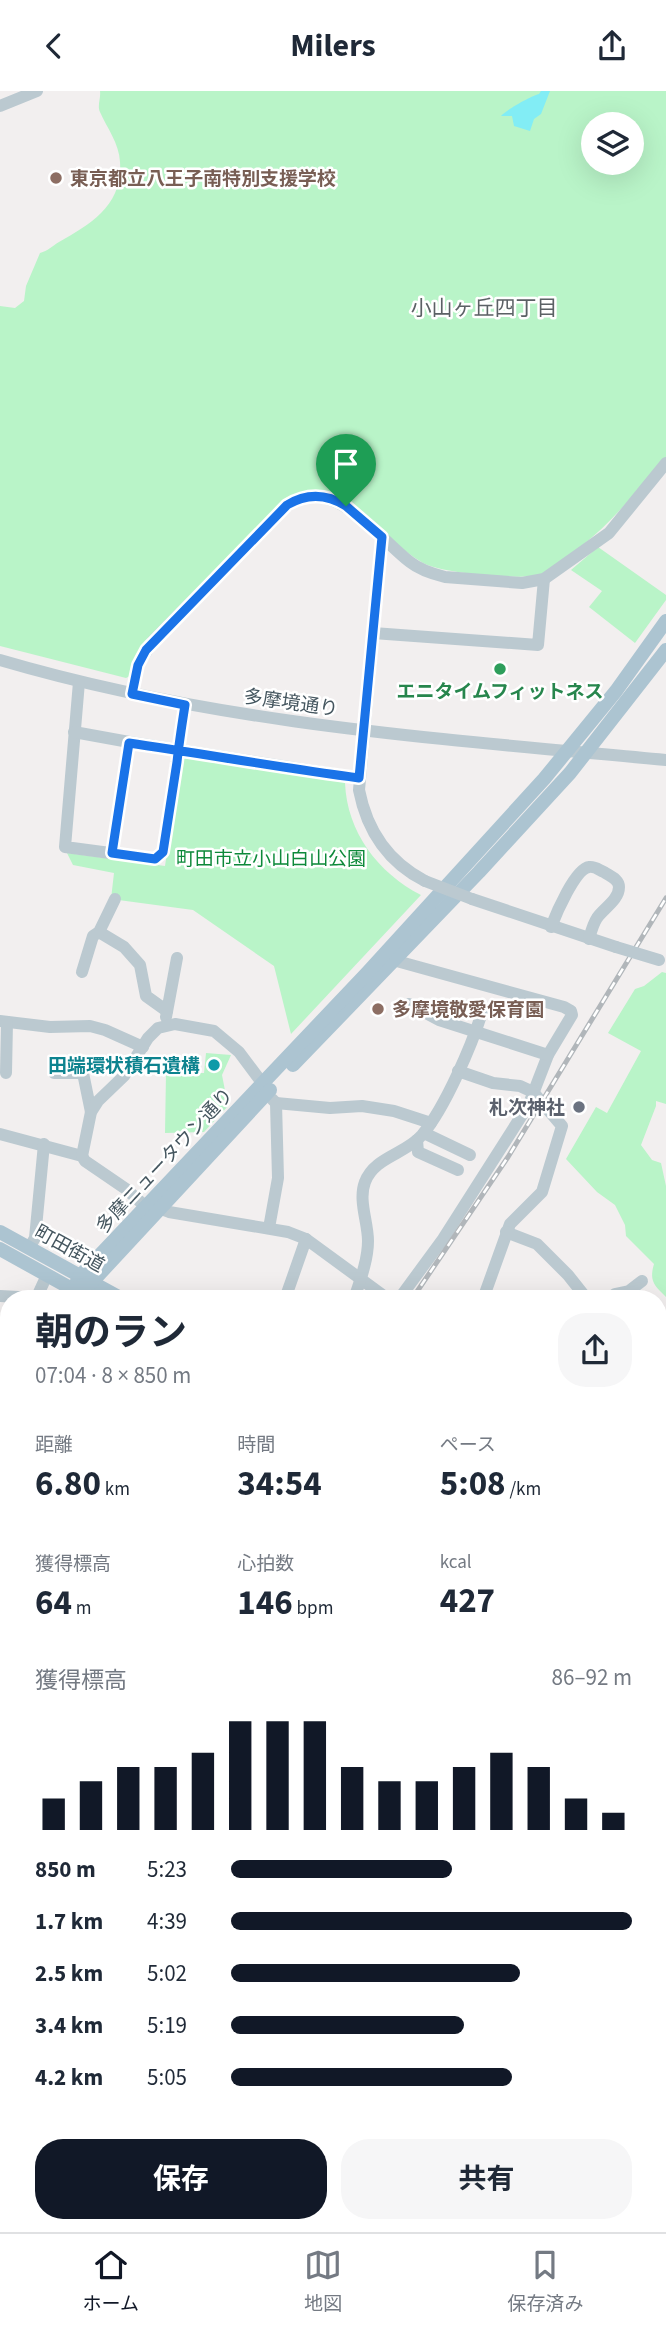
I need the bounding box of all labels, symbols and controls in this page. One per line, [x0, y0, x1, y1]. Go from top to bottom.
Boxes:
text: Milers [290, 23, 376, 69]
icon: back [35, 27, 73, 65]
icon: share [593, 27, 631, 65]
map controls [581, 112, 644, 175]
button: layers [581, 112, 644, 175]
place label: 東京都立八王子南特別支援学校 [70, 166, 336, 193]
marker: 東京都立八王子南特別支援学校 [48, 170, 64, 186]
district label: 小山ヶ丘四丁目 [411, 293, 558, 323]
pin [316, 434, 376, 506]
icon: arrive [327, 445, 365, 483]
marker: エニタイムフィットネス [492, 661, 508, 677]
place label: エニタイムフィットネス [396, 679, 604, 706]
street label: 多摩境通り [242, 684, 340, 723]
park label: 町田市立小山白山公園 [176, 846, 366, 873]
place label: 多摩境敬愛保育園 [392, 997, 544, 1024]
marker: 多摩境敬愛保育園 [370, 1001, 386, 1017]
place label: 田端環状積石遺構 [48, 1053, 200, 1080]
marker: 田端環状積石遺構 [206, 1057, 222, 1073]
street label: 多摩ニュータウン通り [90, 1082, 240, 1240]
place label: 札次神社 [489, 1095, 565, 1122]
marker: 札次神社 [571, 1099, 587, 1115]
street label: 町田街道 [29, 1219, 109, 1280]
text: 朝のラン [35, 1306, 187, 1360]
button: share [558, 1313, 632, 1387]
text: 07:04 · 8 × 850 m [35, 1359, 191, 1392]
text: 距離 [35, 1432, 73, 1459]
text: 時間 [237, 1432, 275, 1459]
text: ペース [440, 1432, 496, 1459]
text: 6.80 [35, 1459, 101, 1509]
text: 34:54 [237, 1459, 322, 1509]
text: 5:08 [440, 1459, 506, 1509]
text: km [101, 1476, 130, 1503]
text: /km [506, 1476, 541, 1503]
text: kcal [440, 1549, 472, 1576]
text: 獲得標高 [35, 1551, 111, 1578]
text: 心拍数 [237, 1551, 294, 1578]
text: 427 [440, 1576, 495, 1626]
text: 64 [35, 1578, 72, 1628]
text: 146 [237, 1578, 293, 1628]
text: m [72, 1595, 92, 1622]
text: bpm [293, 1595, 333, 1622]
text: 86–92 m [552, 1661, 632, 1694]
text: 獲得標高 [35, 1664, 127, 1697]
text: 850 m [35, 1853, 96, 1886]
text: 5:23 [147, 1853, 187, 1886]
text: 1.7 km [35, 1905, 103, 1938]
text: 4:39 [147, 1905, 187, 1938]
text: 2.5 km [35, 1957, 103, 1990]
text: 5:02 [147, 1957, 187, 1990]
text: 3.4 km [35, 2009, 103, 2042]
text: 5:19 [147, 2009, 187, 2042]
text: 4.2 km [35, 2061, 103, 2094]
text: 5:05 [147, 2061, 187, 2094]
button: 保存 [35, 2139, 327, 2219]
button: 共有 [341, 2139, 632, 2219]
tab: ホーム [83, 2246, 139, 2318]
tab: 地図 [304, 2246, 342, 2318]
tab: 保存済み [507, 2246, 583, 2318]

